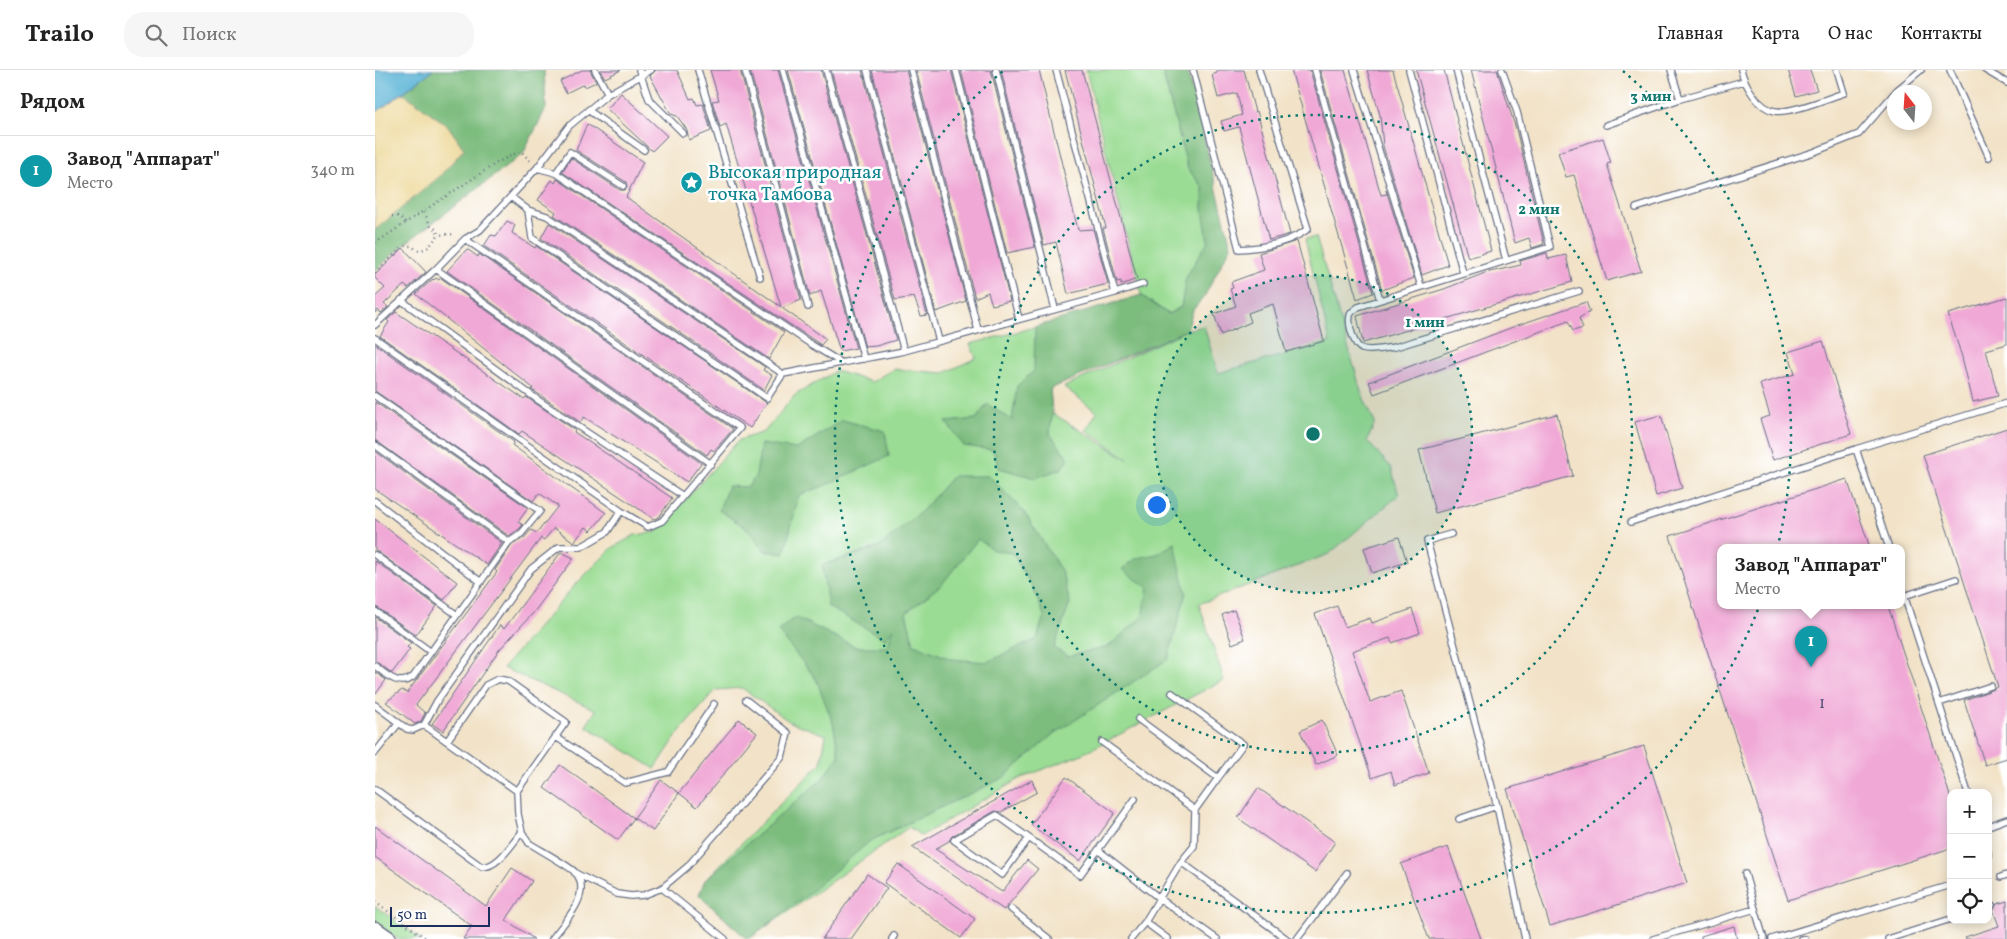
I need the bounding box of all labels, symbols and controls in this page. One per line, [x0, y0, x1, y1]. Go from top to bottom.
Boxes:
search box [124, 12, 474, 57]
text: Trailo [25, 18, 94, 52]
icon: search [142, 21, 170, 49]
text: Поиск [182, 22, 236, 48]
text: Главная [1657, 22, 1723, 47]
text: Карта [1751, 22, 1800, 47]
text: О нас [1828, 22, 1873, 47]
text: Контакты [1901, 22, 1982, 47]
north arrow [1887, 85, 1932, 130]
text: 3 мин [1630, 87, 1672, 108]
text: Рядом [20, 88, 85, 117]
text: Завод "Аппарат" [67, 147, 220, 173]
text: 1 [33, 160, 39, 182]
text: 340 m [311, 160, 355, 182]
place label: Высокая природная точка Тамбова [708, 160, 881, 208]
place icon: Высокая природная точка Тамбова [680, 170, 704, 194]
text: Место [67, 173, 113, 195]
text: 2 мин [1518, 200, 1560, 221]
text: 1 мин [1405, 313, 1445, 334]
centre of rings [1304, 425, 1322, 443]
your location [1144, 492, 1170, 518]
popup [1717, 544, 1905, 609]
text: Завод "Аппарат" [1735, 553, 1887, 579]
text: Место [1735, 579, 1780, 601]
pin: 1 [1795, 626, 1827, 667]
house number: 1 [1819, 693, 1825, 715]
map controls [1947, 789, 1992, 924]
button: + [1947, 789, 1992, 834]
button: − [1947, 834, 1992, 879]
button: locate [1947, 879, 1992, 924]
scale bar [390, 904, 490, 927]
text: 50 m [397, 906, 427, 925]

